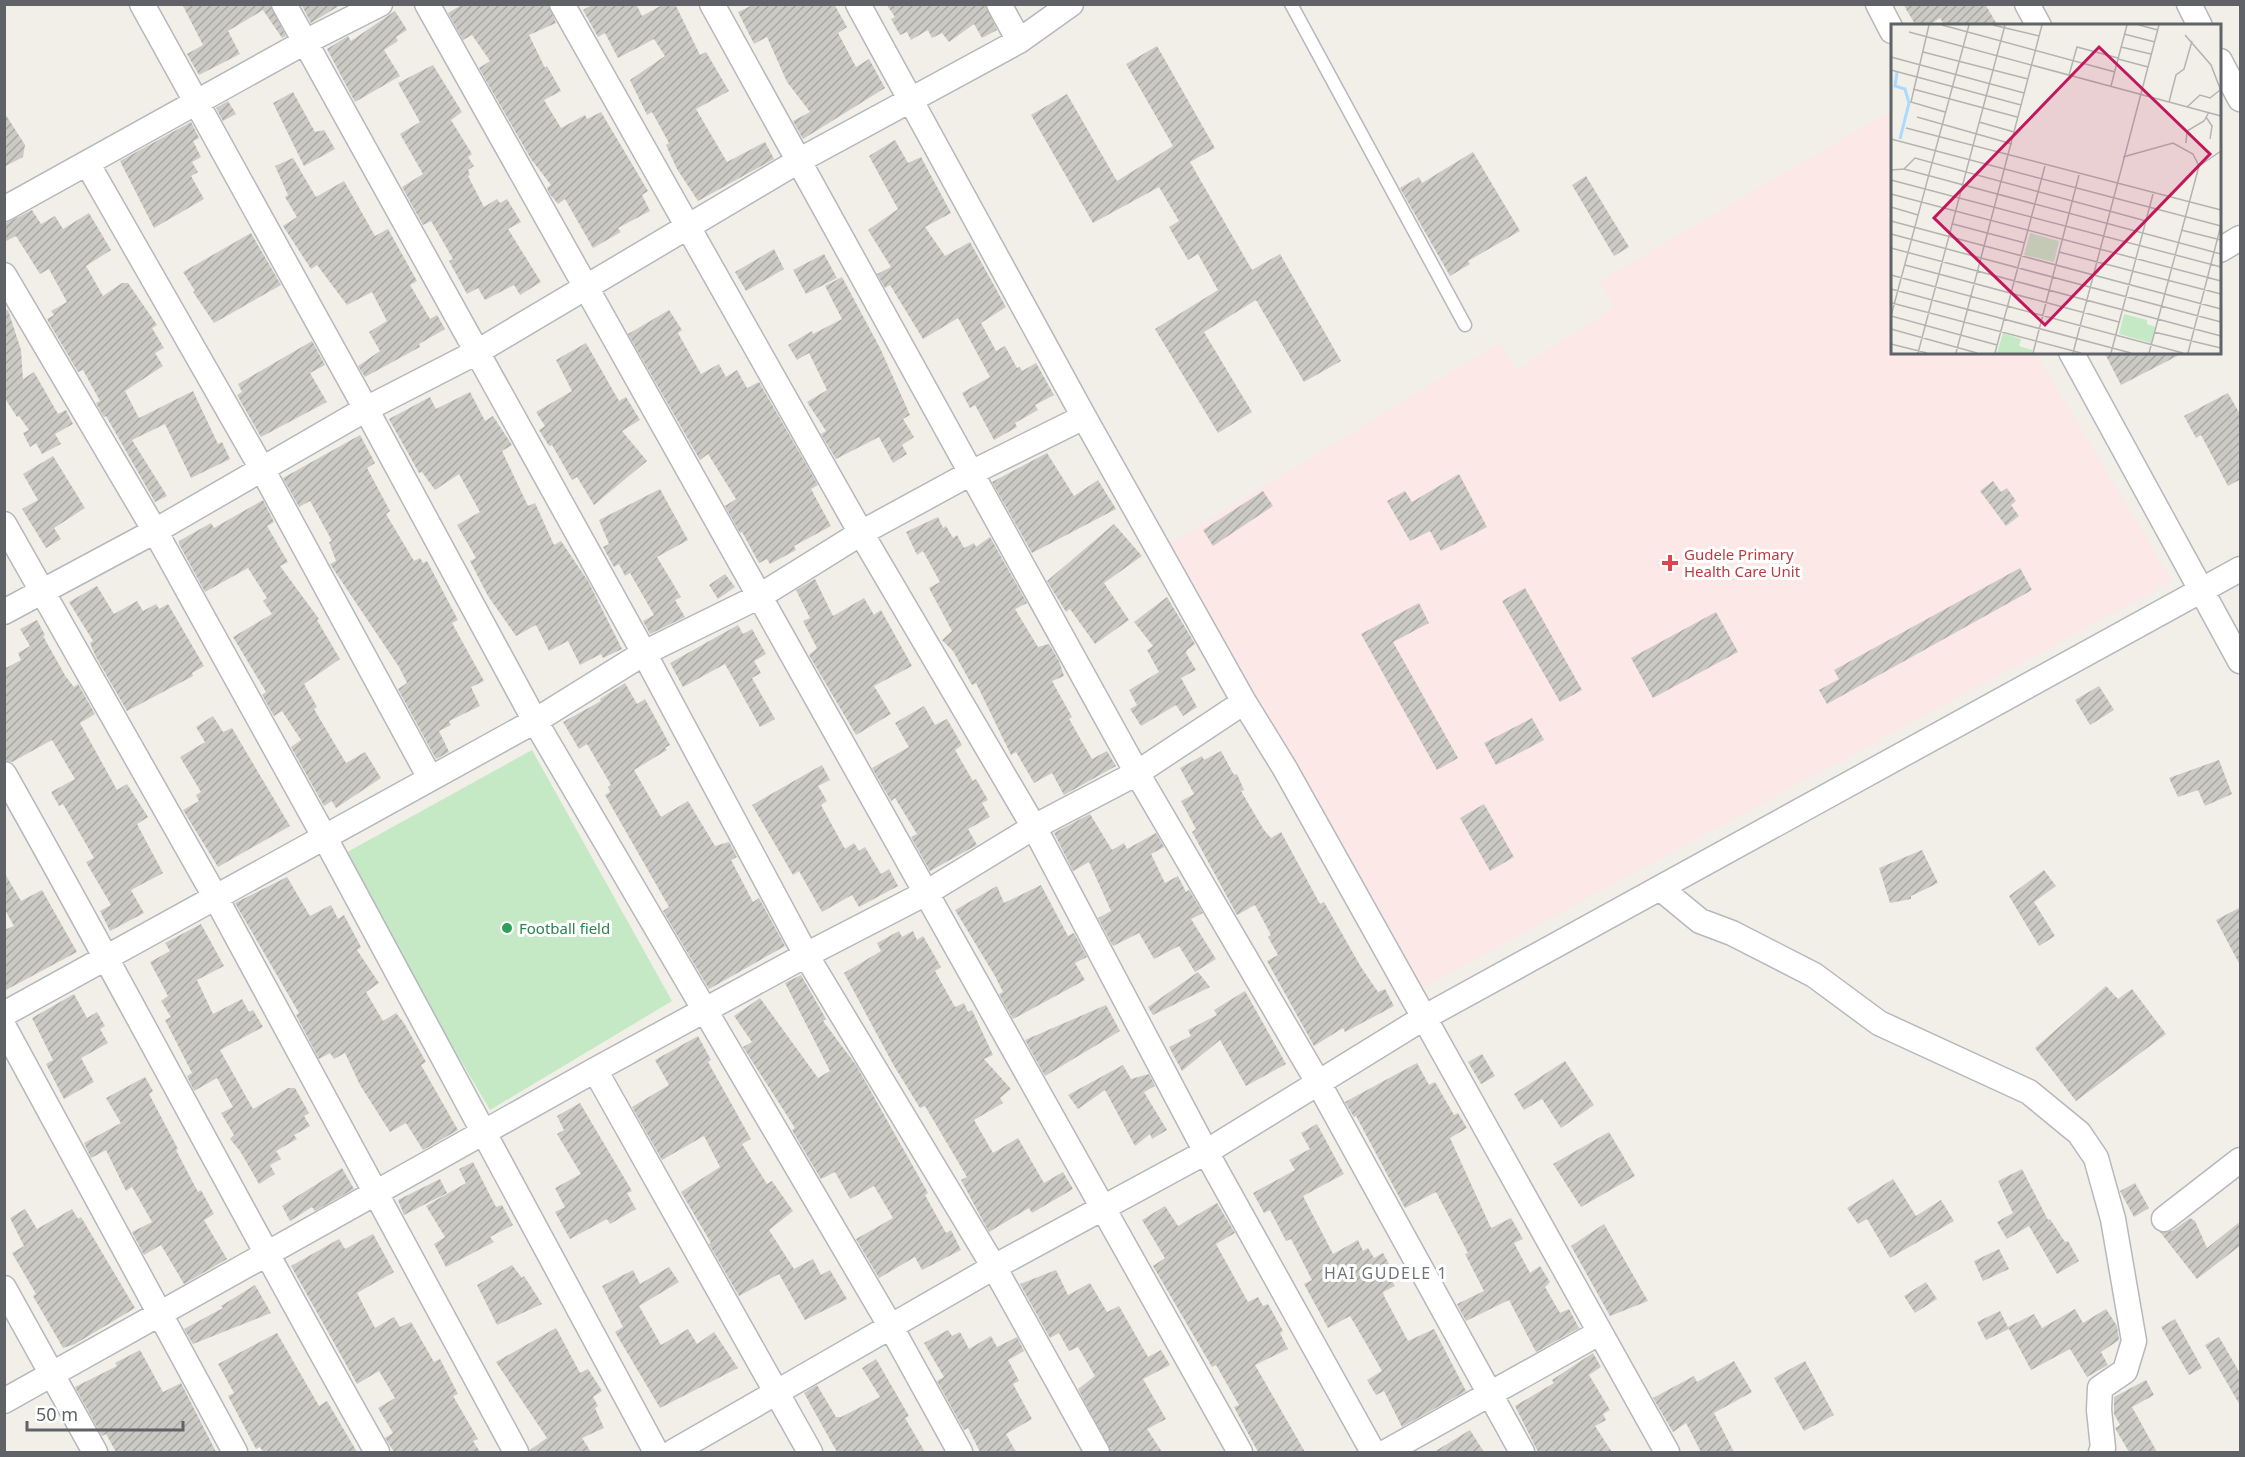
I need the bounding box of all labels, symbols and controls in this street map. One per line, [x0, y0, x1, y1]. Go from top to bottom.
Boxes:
inset map [1891, 24, 2221, 354]
place label: Gudele Primary Health Care Unit [1684, 544, 1801, 581]
marker: Gudele Primary Health Care Unit [1661, 554, 1679, 572]
place label: Football field [519, 918, 610, 938]
marker: Football field [500, 921, 514, 935]
district label: HAI GUDELE 1 [1324, 1262, 1448, 1284]
scale bar [27, 1394, 183, 1432]
text: 50 m [36, 1402, 78, 1426]

